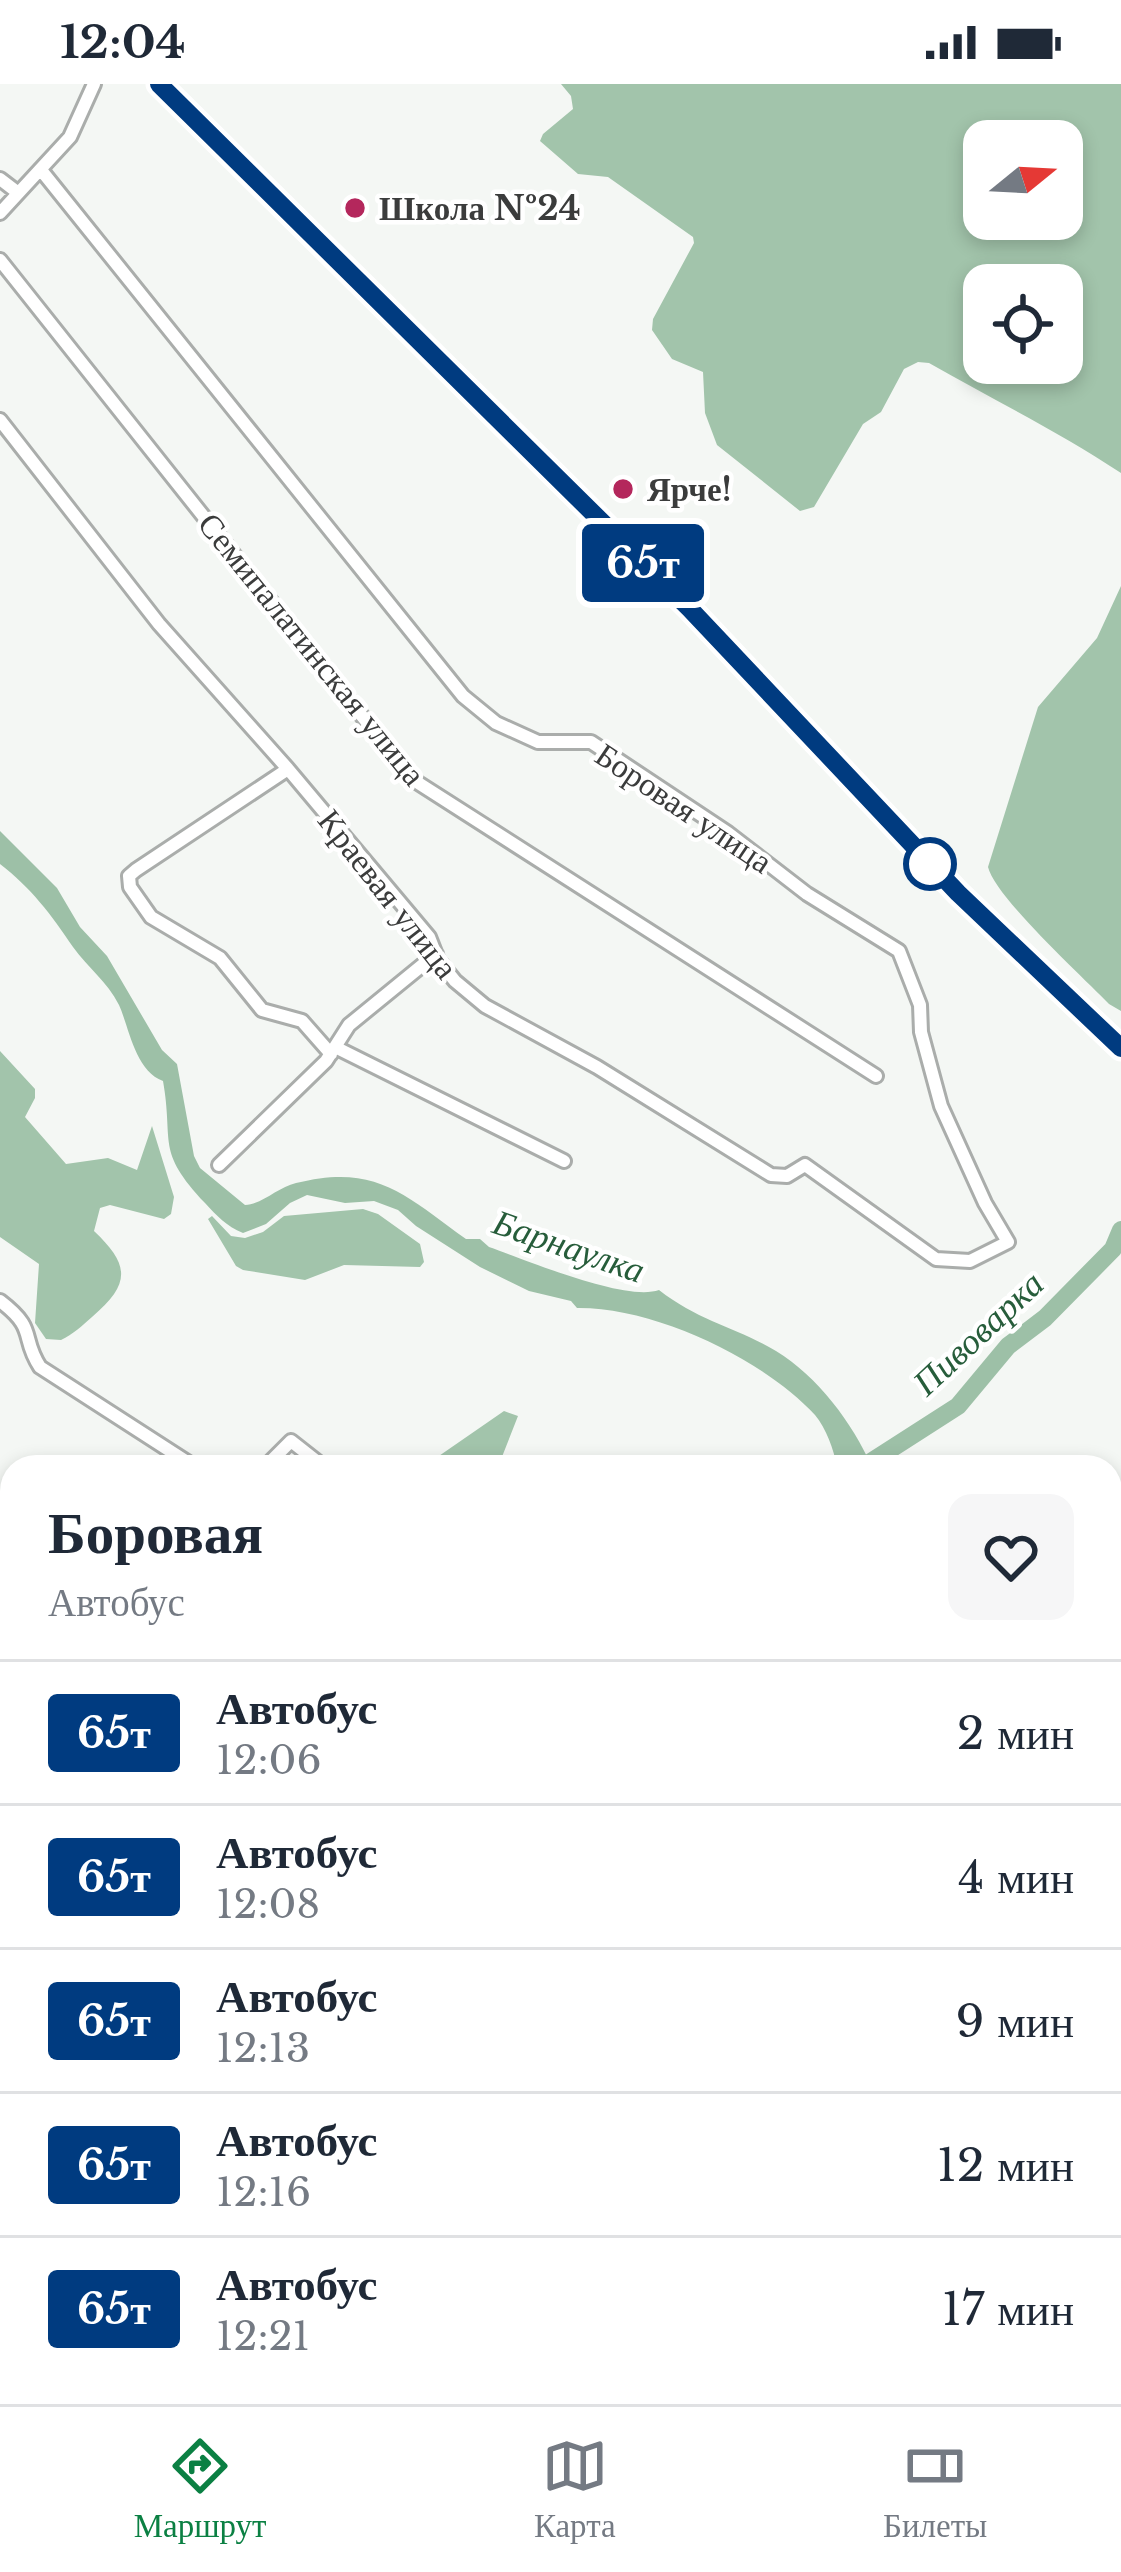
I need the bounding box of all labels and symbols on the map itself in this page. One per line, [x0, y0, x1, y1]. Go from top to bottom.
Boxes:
north arrow [963, 120, 1083, 240]
place label: Школа №24 [379, 188, 581, 229]
marker: Школа №24 [342, 195, 368, 221]
place label: Ярче! [647, 469, 732, 510]
marker: Ярче! [610, 476, 636, 502]
street label: Семипалатинская улица [189, 504, 435, 794]
line badge: 65т [574, 524, 712, 602]
street label: Боровая улица [588, 734, 780, 882]
street label: Краевая улица [309, 801, 467, 987]
unlabelled marker [905, 839, 955, 889]
water label: Барнаулка [486, 1199, 651, 1293]
water label: Пивоварка [903, 1261, 1053, 1406]

